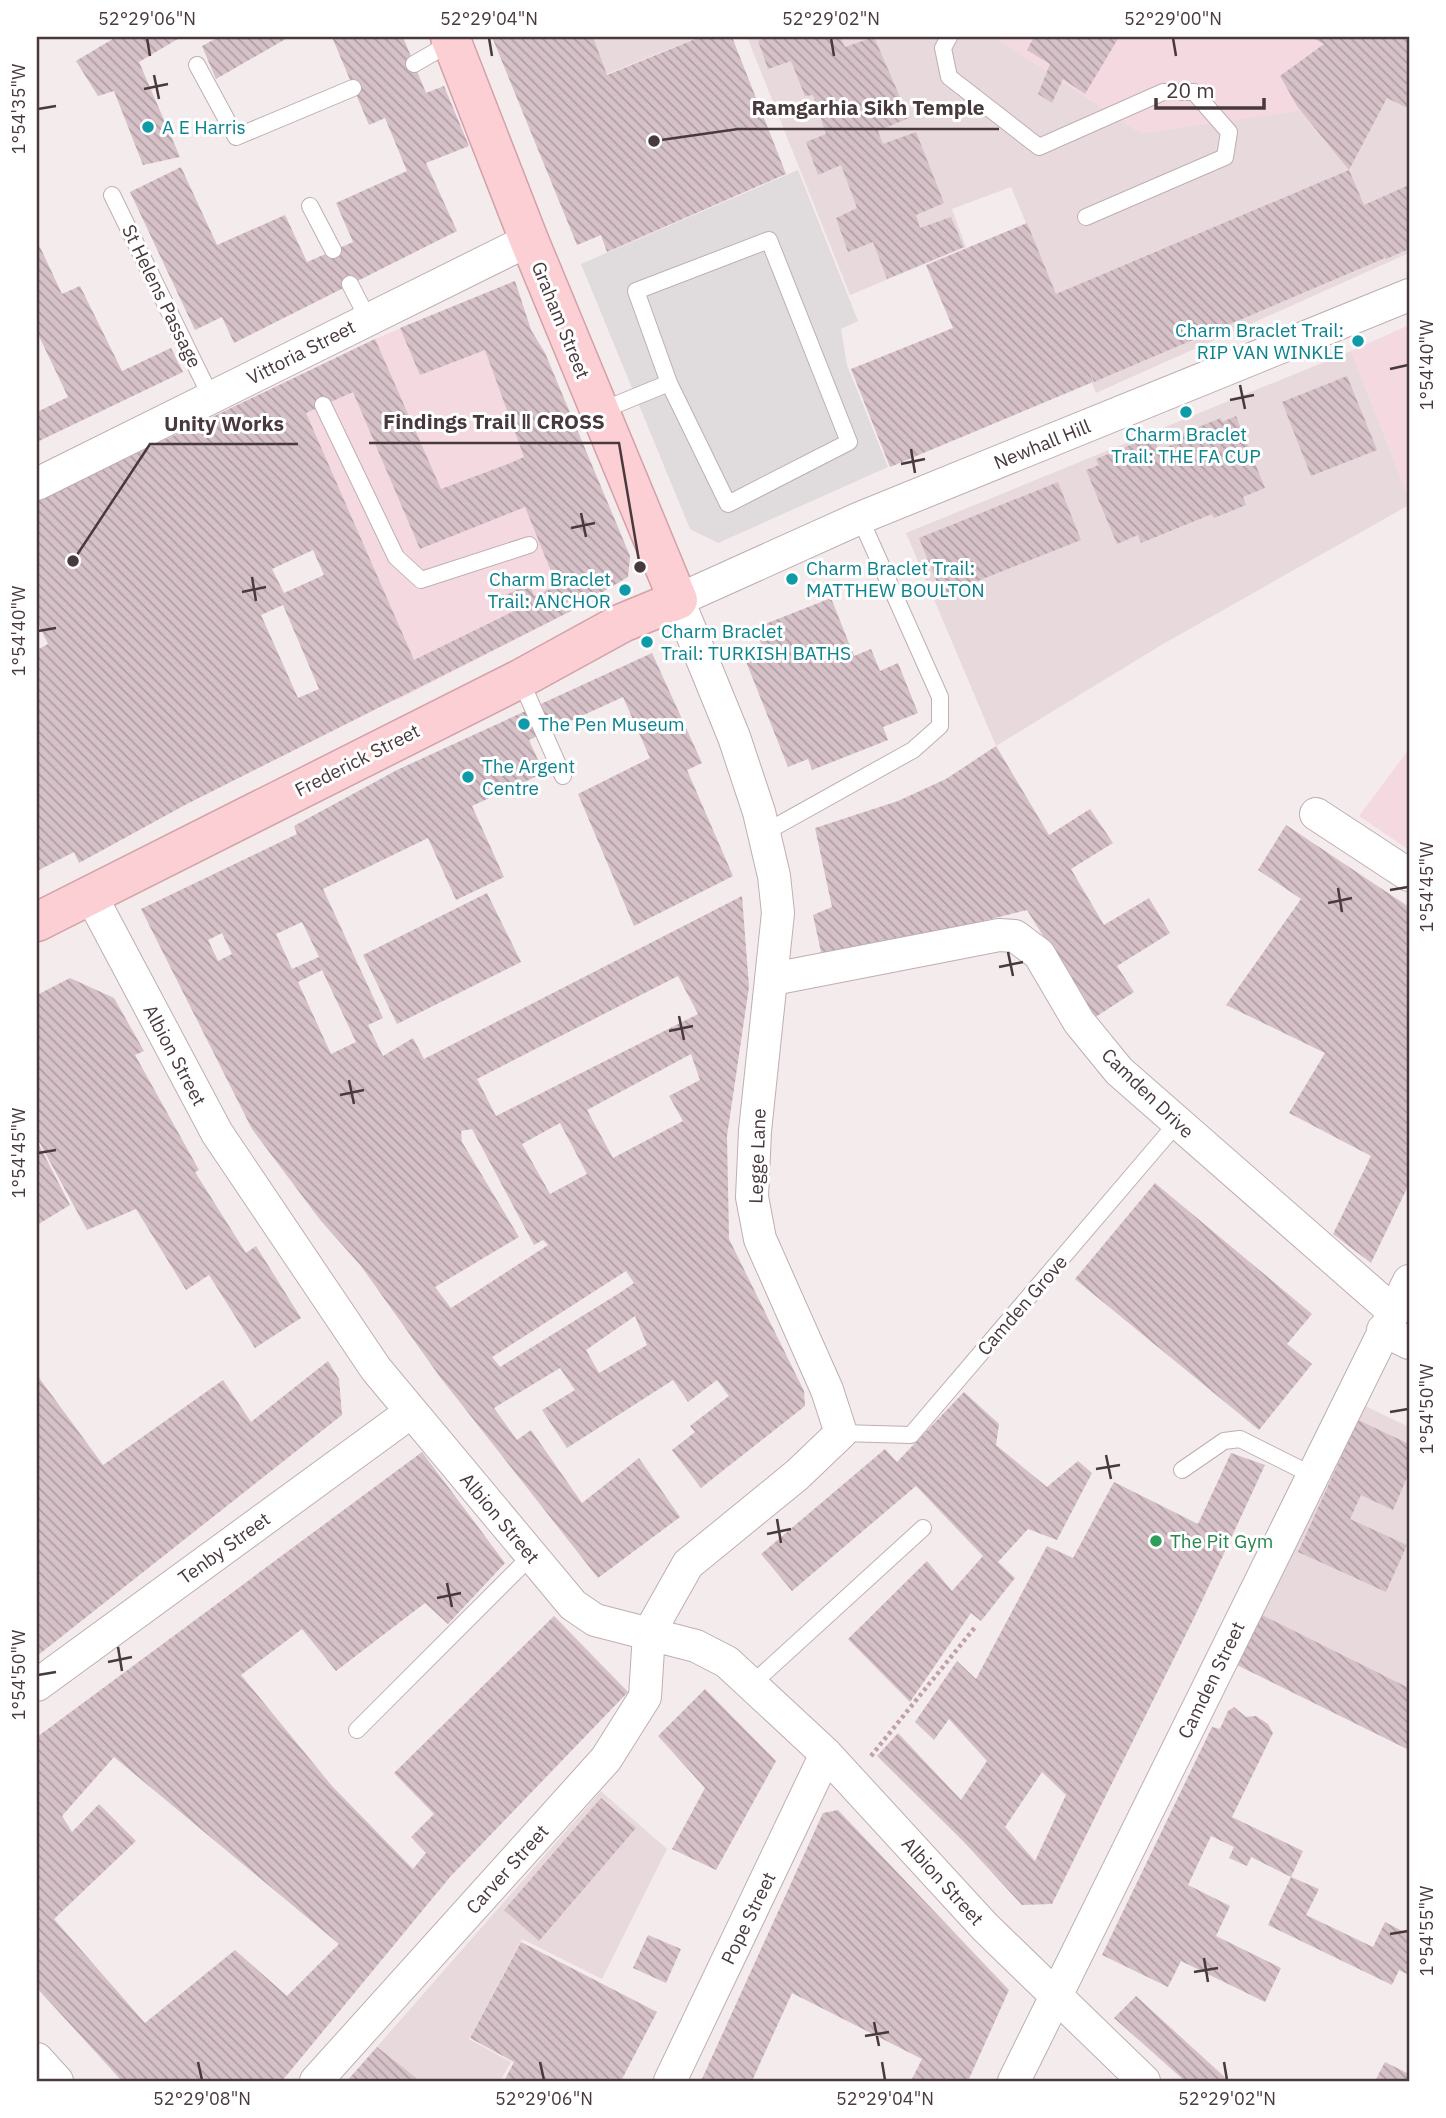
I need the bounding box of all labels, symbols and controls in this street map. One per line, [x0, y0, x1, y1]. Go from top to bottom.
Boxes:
text: 52°29'06"N [98, 7, 196, 30]
text: 52°29'04"N [440, 7, 538, 30]
text: 52°29'02"N [782, 7, 880, 30]
text: 52°29'00"N [1124, 7, 1222, 30]
text: 1°54'35"W [7, 64, 30, 154]
scale bar [1156, 66, 1264, 110]
text: 20 m [1166, 76, 1215, 104]
callout: Ramgarhia Sikh Temple [738, 87, 999, 129]
text: Ramgarhia Sikh Temple [751, 93, 985, 121]
place label: A E Harris [162, 115, 246, 139]
marker: A E Harris [140, 119, 156, 135]
street label: St Helens Passage [117, 220, 207, 372]
street label: Graham Street [527, 258, 595, 382]
street label: Vittoria Street [243, 314, 359, 390]
place label: Charm Braclet Trail: RIP VAN WINKLE [1175, 318, 1344, 364]
text: 1°54'40"W [1415, 320, 1438, 410]
marker: Charm Braclet Trail: RIP VAN WINKLE [1350, 333, 1366, 349]
callout: Findings Trail ‖ CROSS [369, 401, 619, 443]
callout: Unity Works [150, 402, 298, 444]
marker: Charm Braclet Trail: THE FA CUP [1178, 404, 1194, 420]
text: Findings Trail ‖ CROSS [383, 407, 605, 435]
text: Unity Works [164, 409, 284, 437]
street label: Newhall Hill [990, 414, 1094, 474]
place label: Charm Braclet Trail: THE FA CUP [1111, 422, 1261, 468]
place label: Charm Braclet Trail: MATTHEW BOULTON [806, 556, 985, 602]
place label: Charm Braclet Trail: ANCHOR [488, 567, 611, 613]
marker: Charm Braclet Trail: MATTHEW BOULTON [784, 571, 800, 587]
marker: Charm Braclet Trail: ANCHOR [617, 582, 633, 598]
text: 1°54'40"W [7, 586, 30, 676]
place label: Charm Braclet Trail: TURKISH BATHS [661, 619, 851, 665]
marker: Charm Braclet Trail: TURKISH BATHS [639, 634, 655, 650]
place label: The Pen Museum [538, 712, 685, 736]
marker: The Pen Museum [516, 716, 532, 732]
street label: Frederick Street [291, 718, 423, 802]
place label: The Argent Centre [482, 754, 575, 800]
marker: The Argent Centre [460, 769, 476, 785]
text: 1°54'45"W [1415, 842, 1438, 932]
street label: Albion Street [138, 1000, 212, 1110]
street label: Camden Drive [1097, 1043, 1199, 1143]
text: 1°54'45"W [7, 1108, 30, 1198]
street label: Legge Lane [743, 1108, 771, 1204]
street label: Camden Grove [972, 1250, 1072, 1360]
text: 1°54'50"W [1415, 1364, 1438, 1454]
street label: Albion Street [455, 1468, 545, 1568]
street label: Tenby Street [173, 1507, 275, 1589]
place label: The Pit Gym [1170, 1529, 1273, 1553]
marker: The Pit Gym [1148, 1533, 1164, 1549]
street label: Camden Street [1172, 1617, 1250, 1743]
text: 1°54'50"W [7, 1630, 30, 1720]
street label: Carver Street [461, 1819, 553, 1919]
street label: Albion Street [897, 1832, 989, 1930]
street label: Pope Street [715, 1868, 781, 1968]
text: 1°54'55"W [1415, 1886, 1438, 1976]
text: 52°29'08"N [153, 2087, 251, 2110]
text: 52°29'06"N [495, 2087, 593, 2110]
text: 52°29'04"N [836, 2087, 934, 2110]
text: 52°29'02"N [1178, 2087, 1276, 2110]

